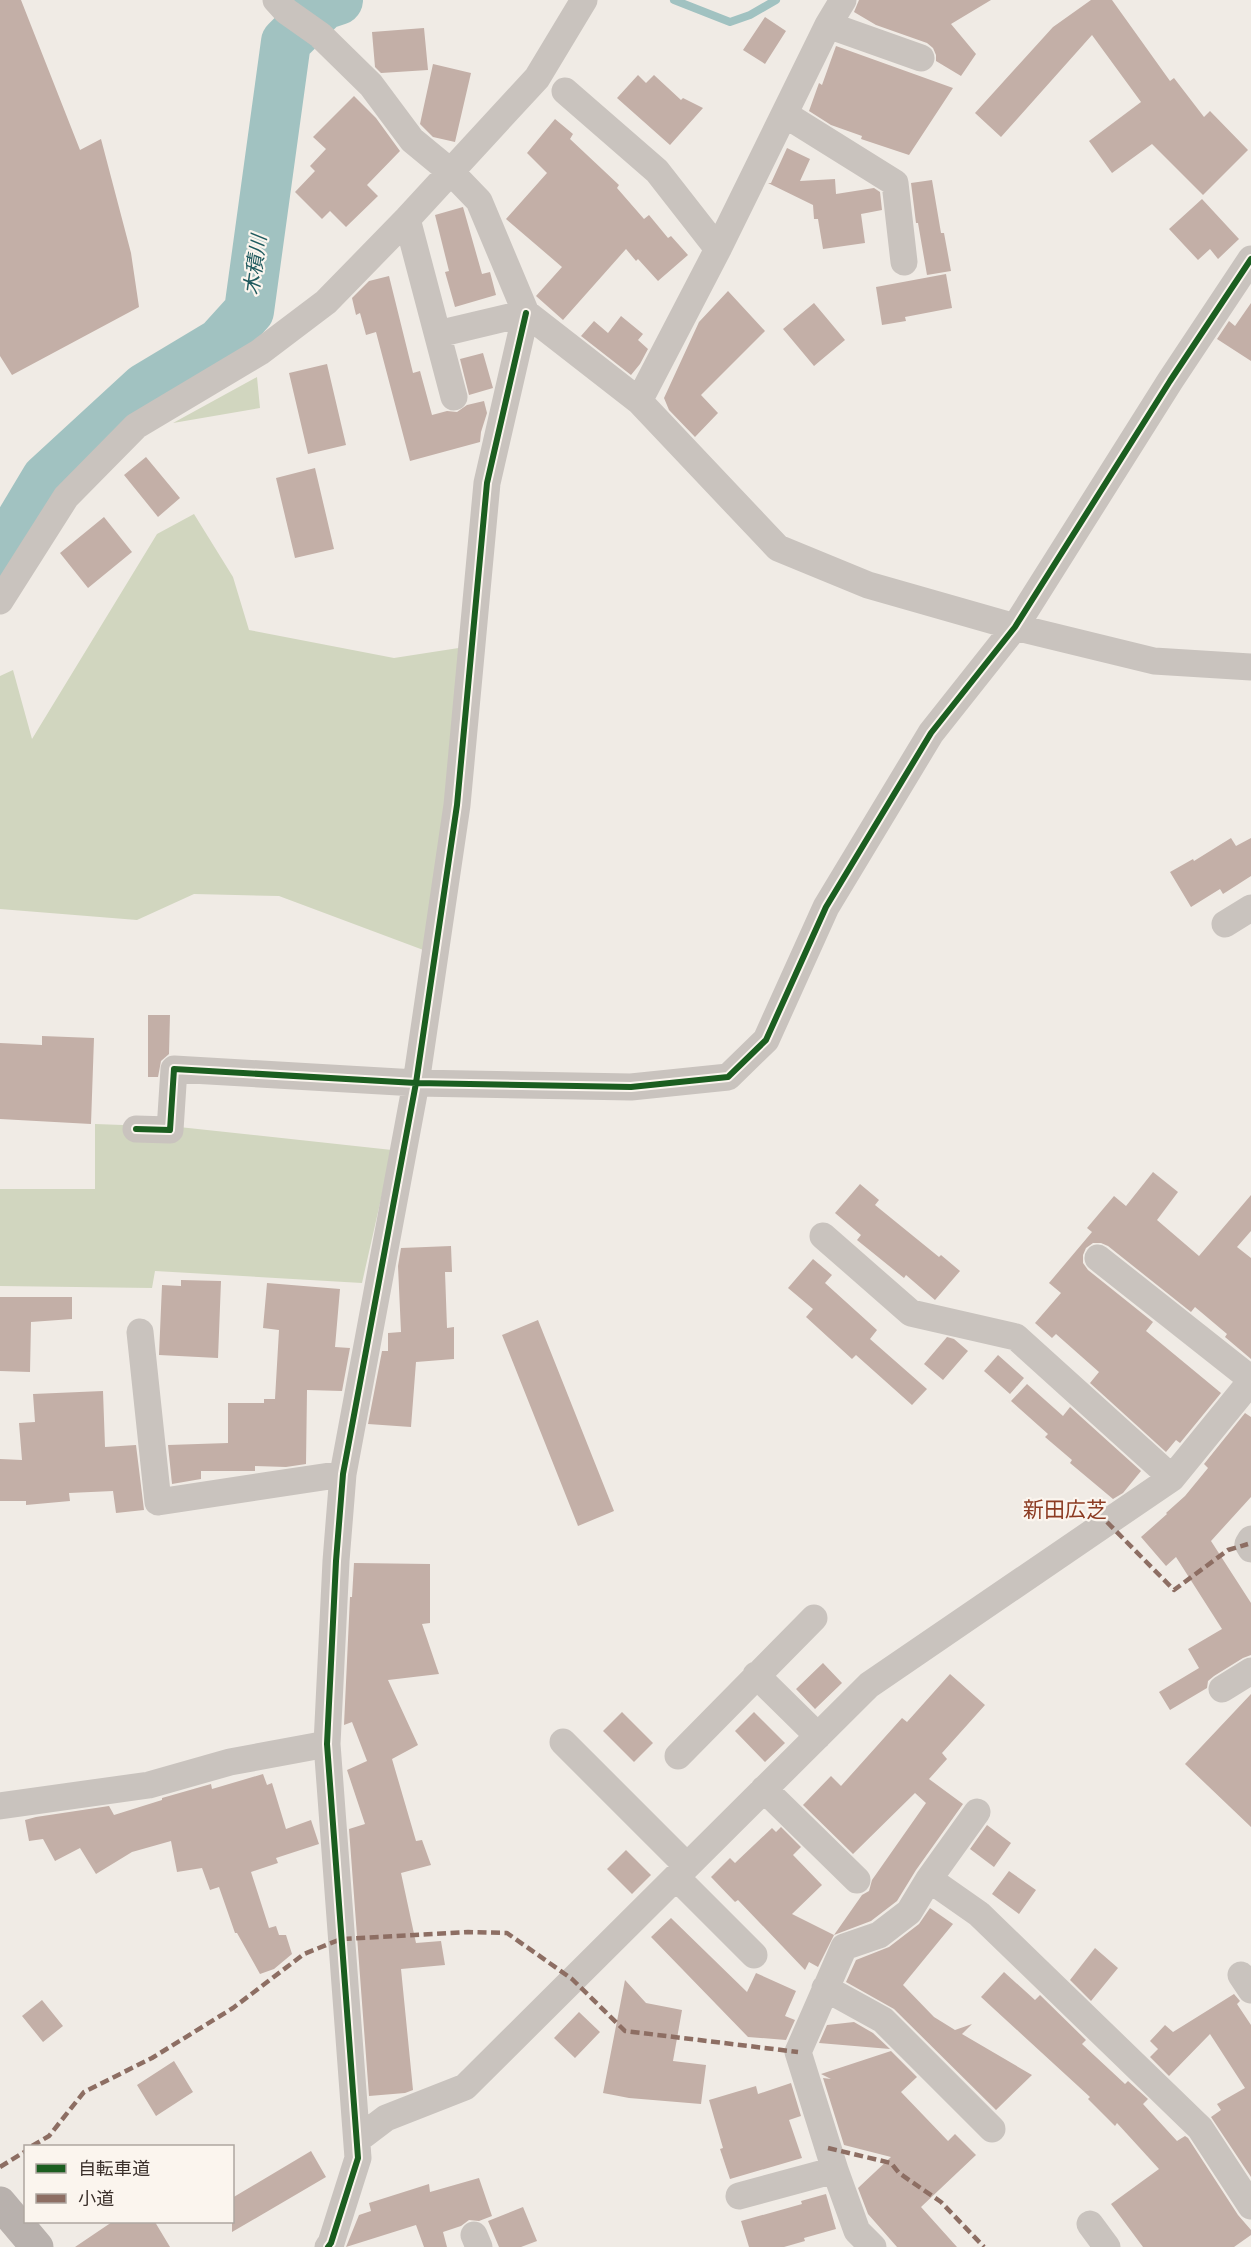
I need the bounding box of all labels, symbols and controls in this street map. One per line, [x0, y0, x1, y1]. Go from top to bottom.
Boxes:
water label: 木積川 [237, 231, 272, 297]
district label: 新田広芝 [1023, 1495, 1107, 1524]
legend [24, 2145, 234, 2223]
text: 自転車道 [78, 2156, 150, 2181]
text: 小道 [78, 2186, 114, 2211]

